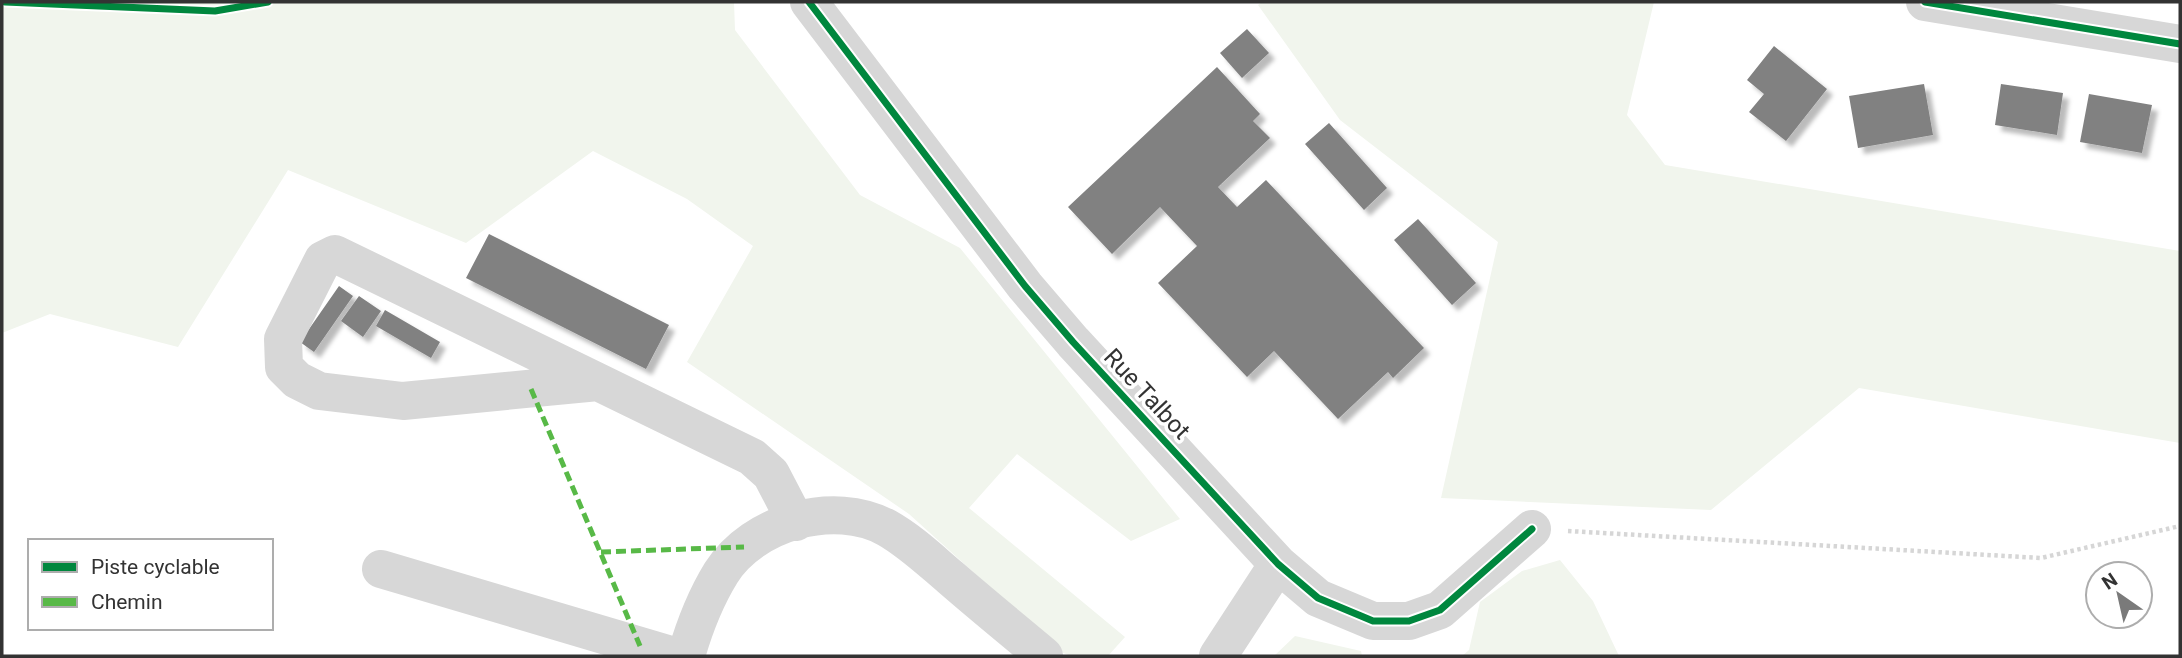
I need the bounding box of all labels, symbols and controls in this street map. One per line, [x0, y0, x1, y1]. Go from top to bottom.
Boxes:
street label: Rue Talbot [1098, 343, 1196, 445]
legend [28, 539, 273, 630]
text: Piste cyclable [91, 555, 220, 579]
north arrow [2084, 560, 2154, 630]
text: N [2098, 568, 2122, 595]
text: Chemin [91, 590, 163, 614]

